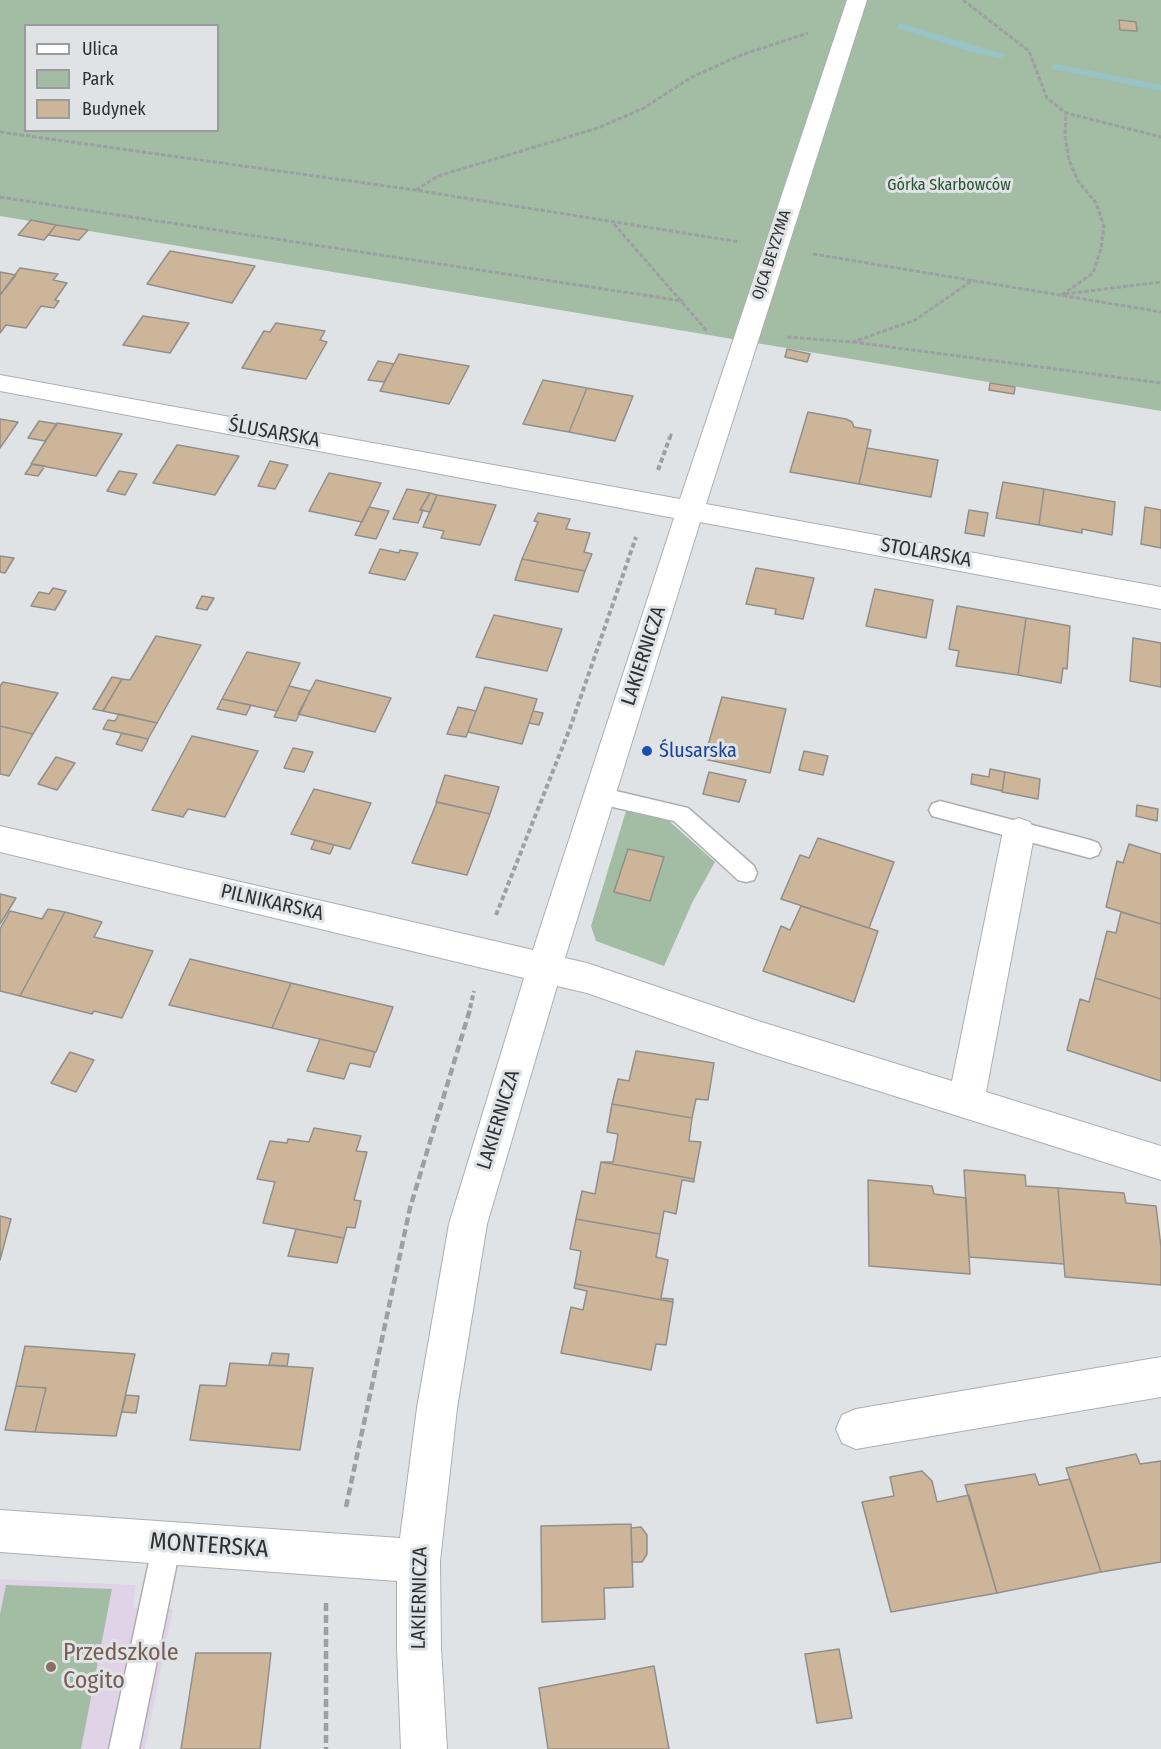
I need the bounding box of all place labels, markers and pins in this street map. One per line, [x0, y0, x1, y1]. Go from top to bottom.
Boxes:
place label: Ślusarska [659, 739, 737, 763]
marker: Ślusarska [640, 744, 654, 758]
place label: Przedszkole Cogito [63, 1639, 179, 1695]
marker: Przedszkole Cogito [44, 1660, 58, 1674]

